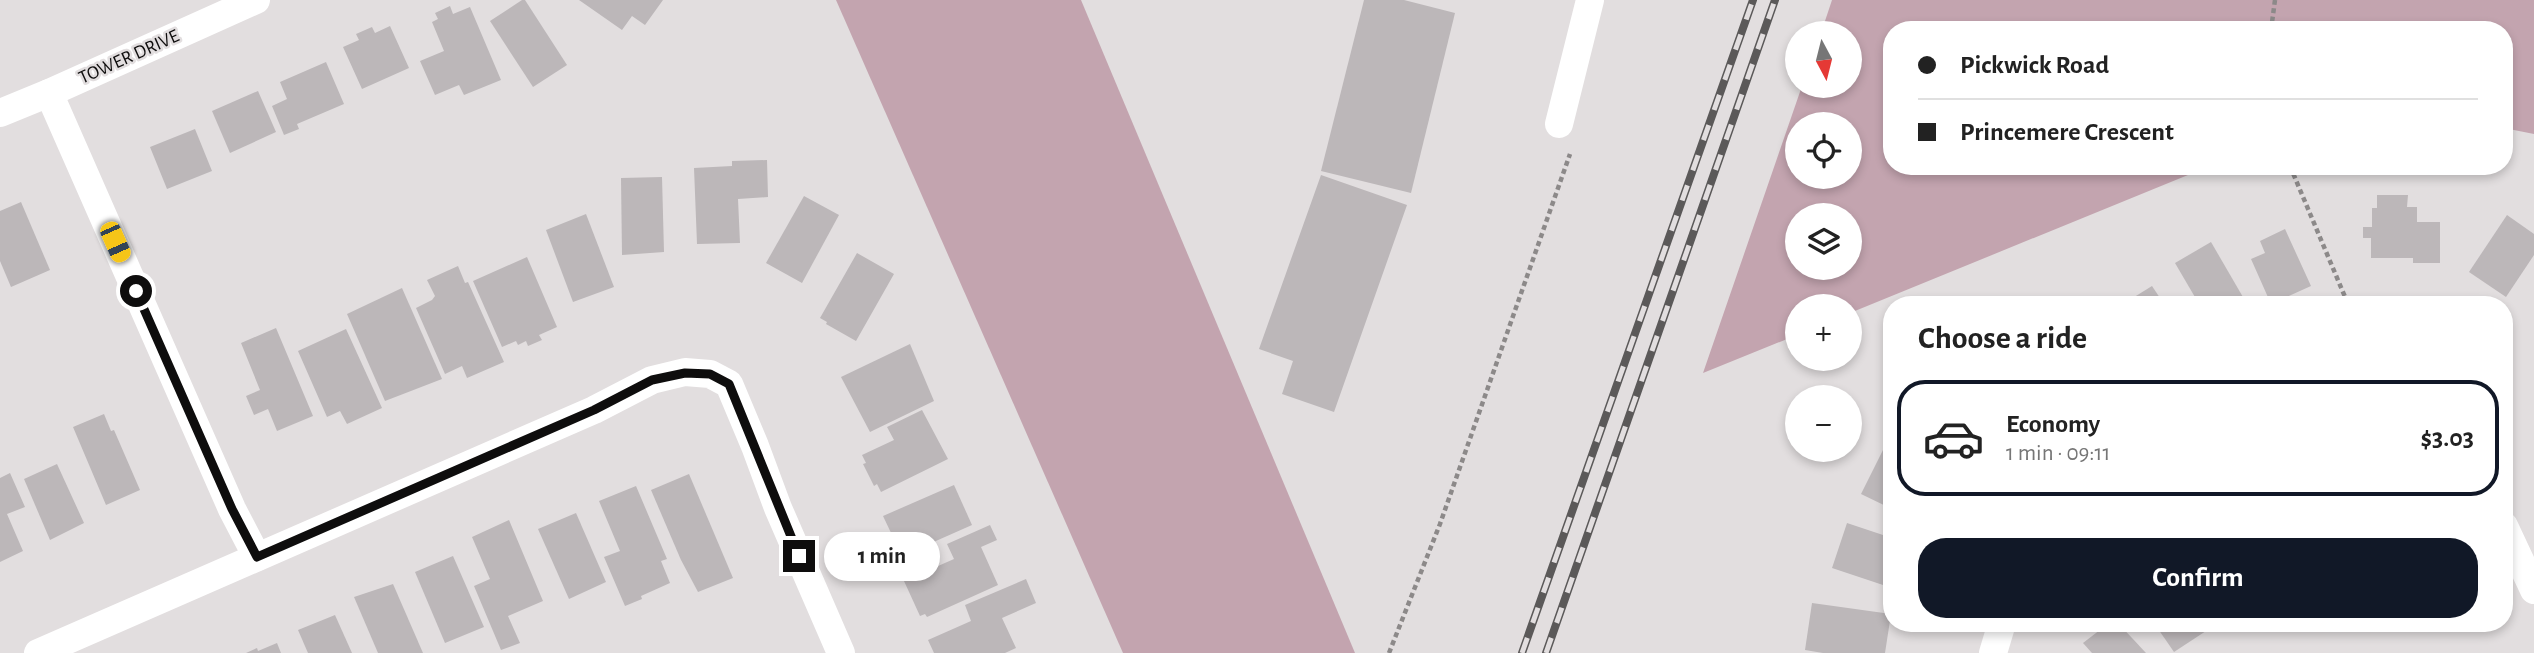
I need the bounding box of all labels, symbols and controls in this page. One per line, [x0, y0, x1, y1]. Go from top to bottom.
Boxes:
north arrow [1785, 21, 1862, 98]
map controls [1785, 21, 1862, 462]
street label: TOWER DRIVE [76, 26, 182, 88]
text: Pickwick Road [1960, 52, 2109, 78]
button: locate [1785, 112, 1862, 189]
text: Princemere Crescent [1960, 119, 2174, 145]
button: layers [1785, 203, 1862, 280]
car [97, 219, 134, 265]
route start [120, 275, 152, 307]
button: + [1785, 294, 1862, 371]
text: Choose a ride [1918, 322, 2087, 354]
button: − [1785, 385, 1862, 462]
icon: car [1922, 407, 1985, 470]
text: Economy [2006, 411, 2100, 437]
text: $3.03 [2420, 425, 2474, 451]
text: 1 min · 09:11 [2006, 442, 2110, 465]
callout: 1 min [824, 532, 939, 580]
button: Confirm [1918, 538, 2478, 618]
route end [783, 540, 815, 572]
text: 1 min [858, 545, 906, 568]

